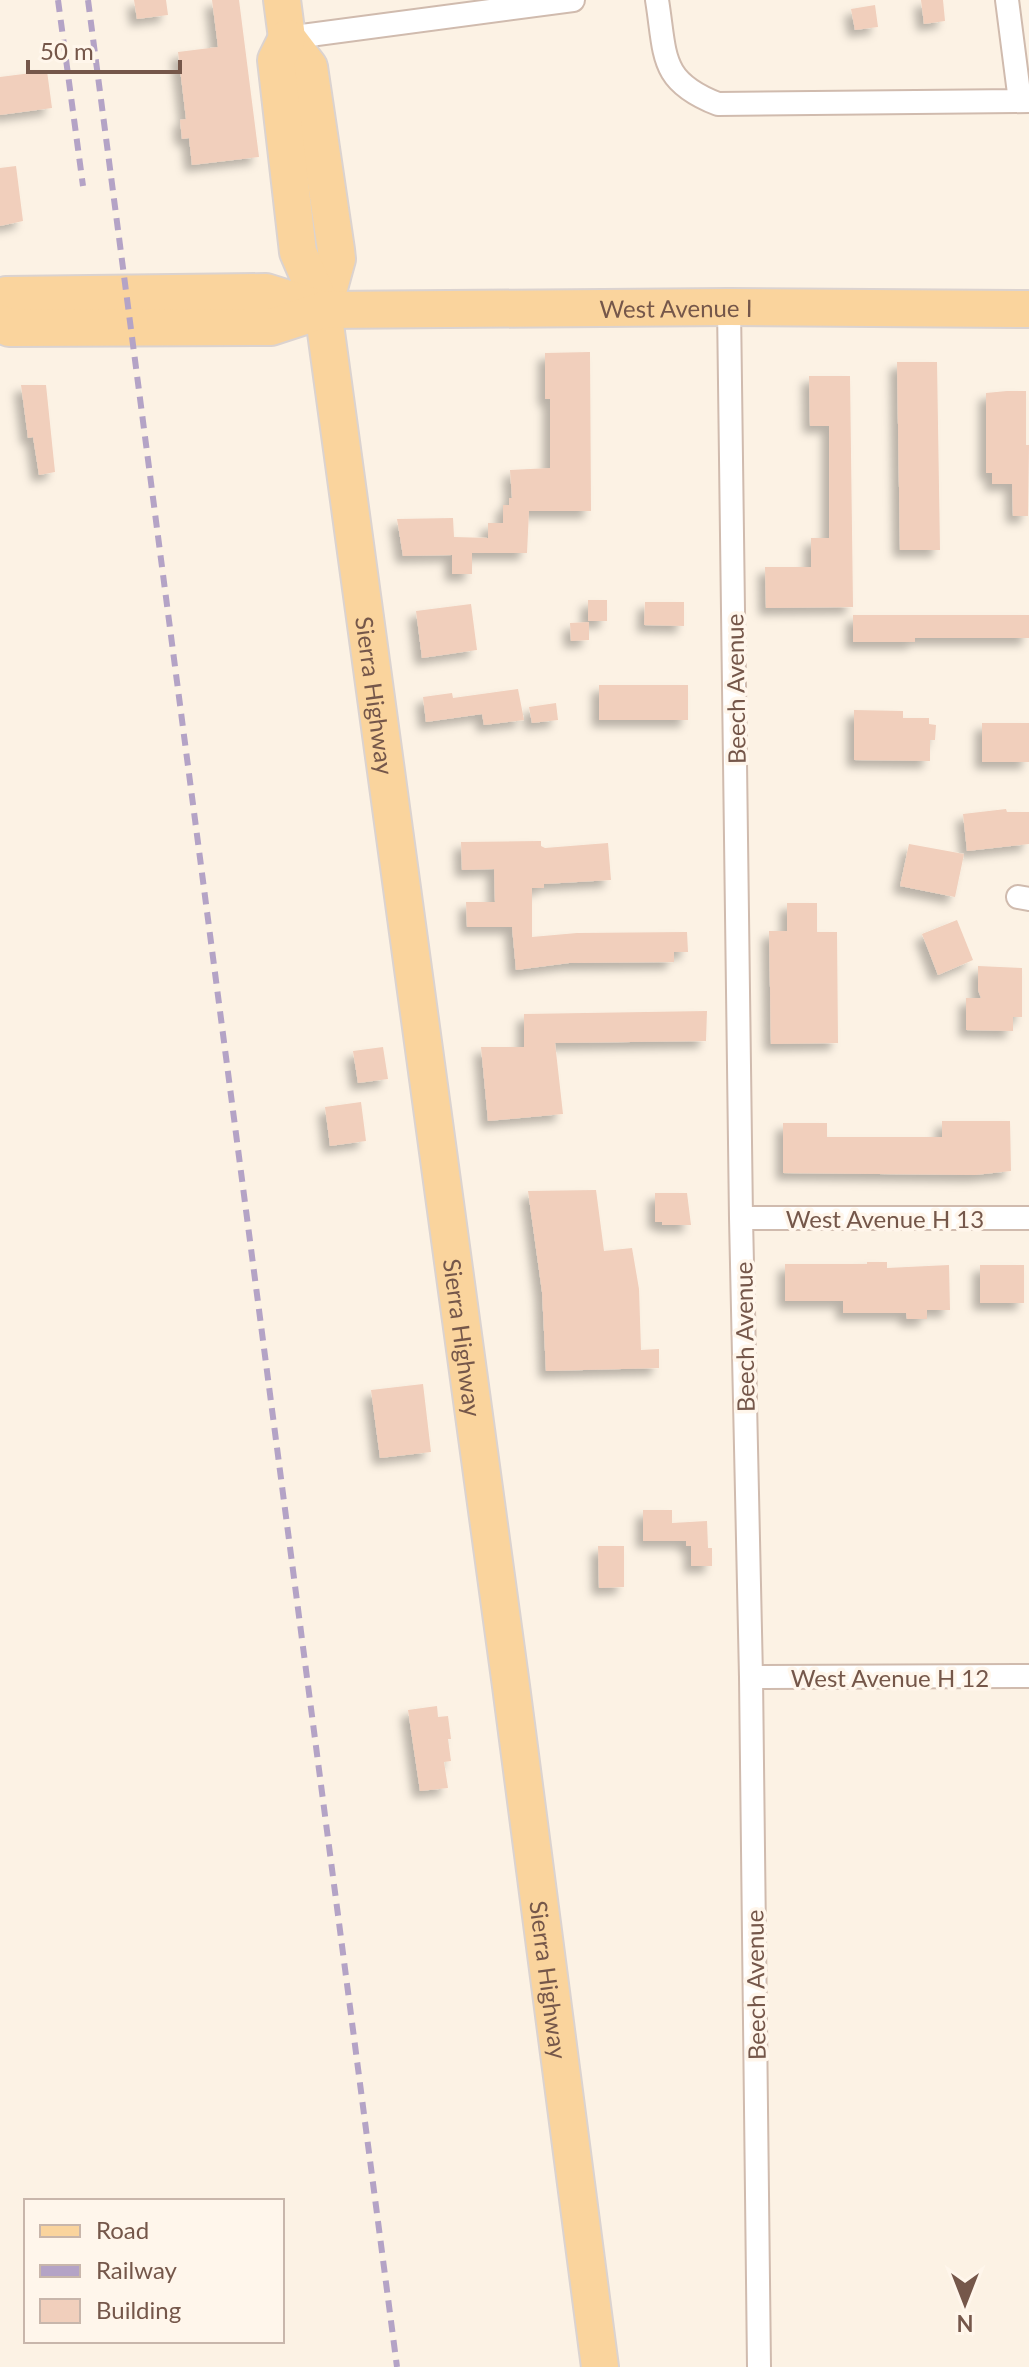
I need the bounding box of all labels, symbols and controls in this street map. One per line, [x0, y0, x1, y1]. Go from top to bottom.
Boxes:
scale bar [28, 24, 180, 74]
text: 50 m [40, 36, 94, 65]
street label: West Avenue I [599, 292, 753, 322]
street label: Beech Avenue [719, 614, 751, 764]
street label: Sierra Highway [351, 615, 401, 777]
street label: West Avenue H 13 [786, 1204, 984, 1233]
street label: Sierra Highway [438, 1257, 489, 1419]
street label: Beech Avenue [728, 1262, 760, 1412]
street label: West Avenue H 12 [791, 1663, 989, 1692]
street label: Sierra Highway [525, 1899, 574, 2061]
street label: Beech Avenue [739, 1910, 771, 2060]
legend [24, 2199, 284, 2343]
text: Road [96, 2215, 149, 2244]
text: Railway [96, 2255, 178, 2284]
north arrow [925, 2263, 1005, 2343]
text: Building [96, 2295, 181, 2324]
text: N [957, 2310, 973, 2337]

